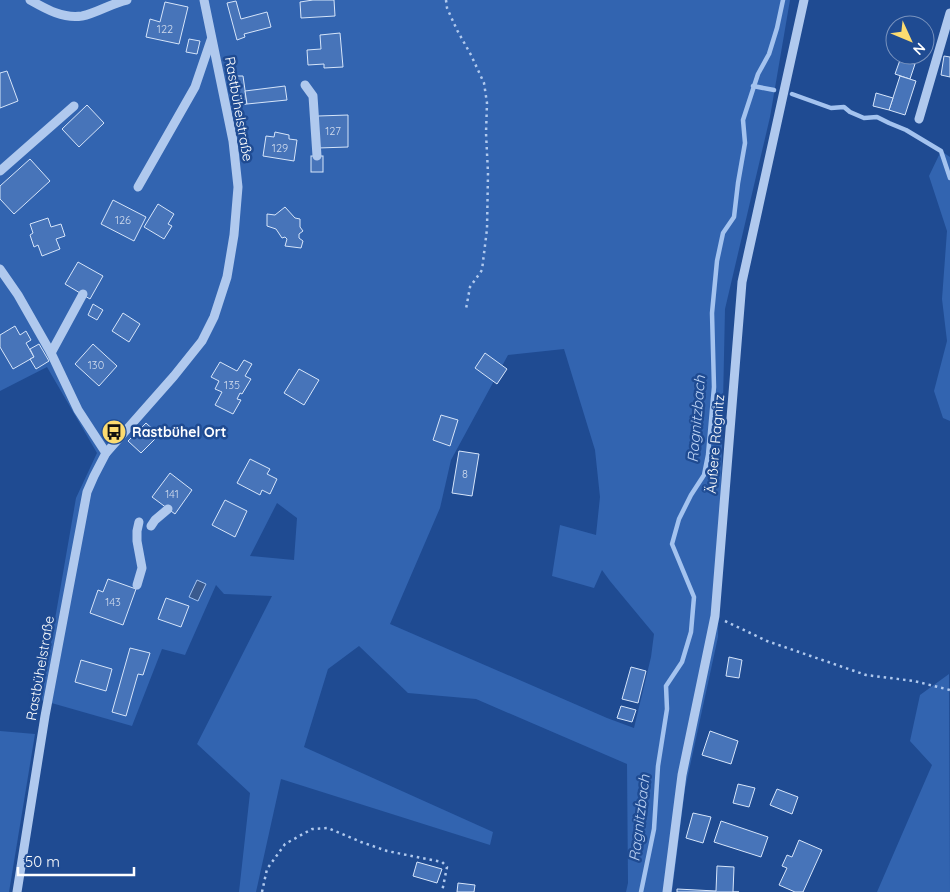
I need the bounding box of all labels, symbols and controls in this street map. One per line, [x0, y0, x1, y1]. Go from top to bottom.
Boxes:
north arrow [885, 15, 935, 65]
house number: 122 [157, 22, 173, 36]
text: N [909, 39, 929, 59]
street label: Rastbühelstraße [221, 55, 257, 163]
house number: 127 [325, 124, 341, 138]
house number: 129 [272, 141, 288, 155]
house number: 126 [115, 213, 131, 227]
house number: 130 [88, 358, 104, 372]
water label: Ragnitzbach [683, 374, 709, 463]
house number: 135 [224, 378, 240, 392]
street label: Äußere Ragnitz [702, 393, 728, 494]
bus stop icon: Rastbühel Ort [101, 419, 127, 445]
place label: Rastbühel Ort [132, 423, 227, 441]
house number: 8 [462, 467, 468, 481]
house number: 141 [165, 487, 179, 501]
house number: 143 [105, 595, 121, 609]
street label: Rastbühelstraße [22, 614, 58, 722]
water label: Ragnitzbach [624, 773, 654, 862]
scale bar [18, 844, 134, 876]
text: 50 m [25, 852, 60, 871]

